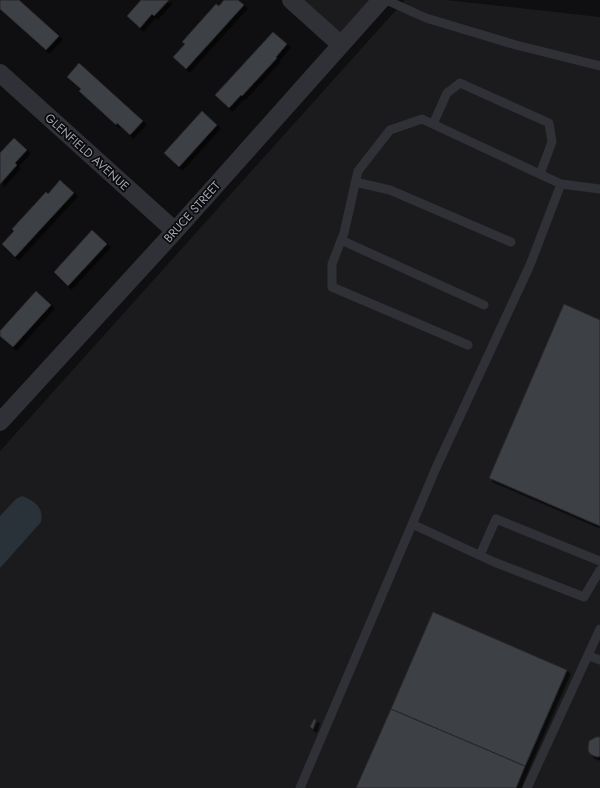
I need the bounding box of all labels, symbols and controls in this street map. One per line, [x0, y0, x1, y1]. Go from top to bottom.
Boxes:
street label: GLENFIELD AVENUE [41, 109, 133, 195]
street label: BRUCE STREET [160, 177, 225, 247]

